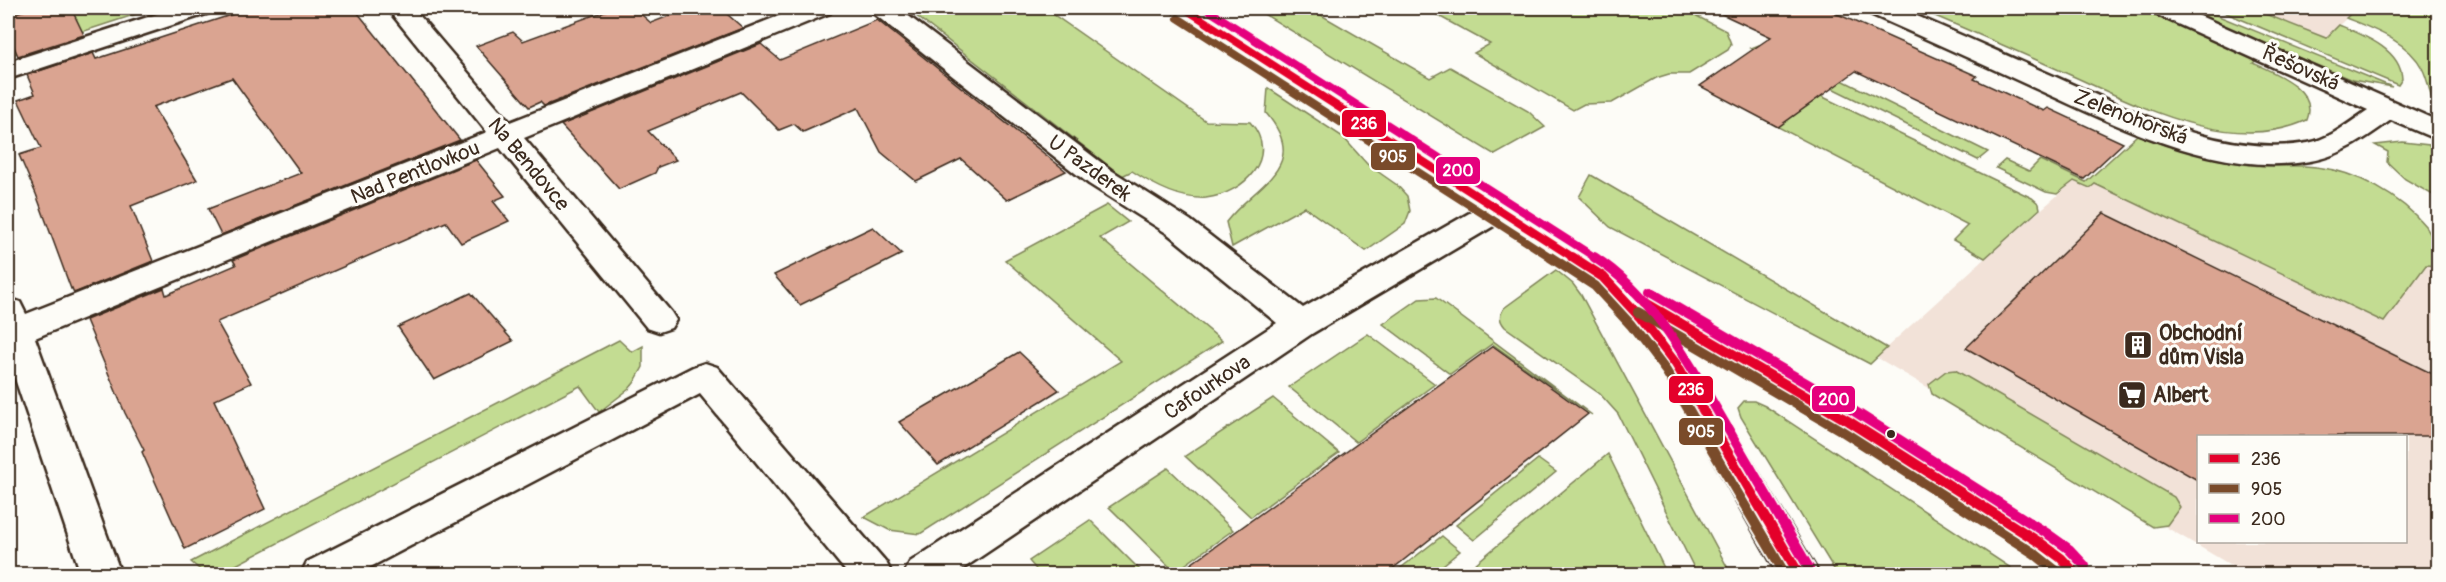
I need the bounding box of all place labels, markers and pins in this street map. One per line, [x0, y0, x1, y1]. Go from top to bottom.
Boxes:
place label: Obchodní dům Visla [2159, 320, 2244, 371]
building icon: Obchodní dům Visla [2122, 329, 2154, 361]
supermarket icon: Albert [2116, 379, 2148, 411]
place label: Albert [2153, 382, 2209, 409]
unlabelled marker [1885, 428, 1897, 440]

